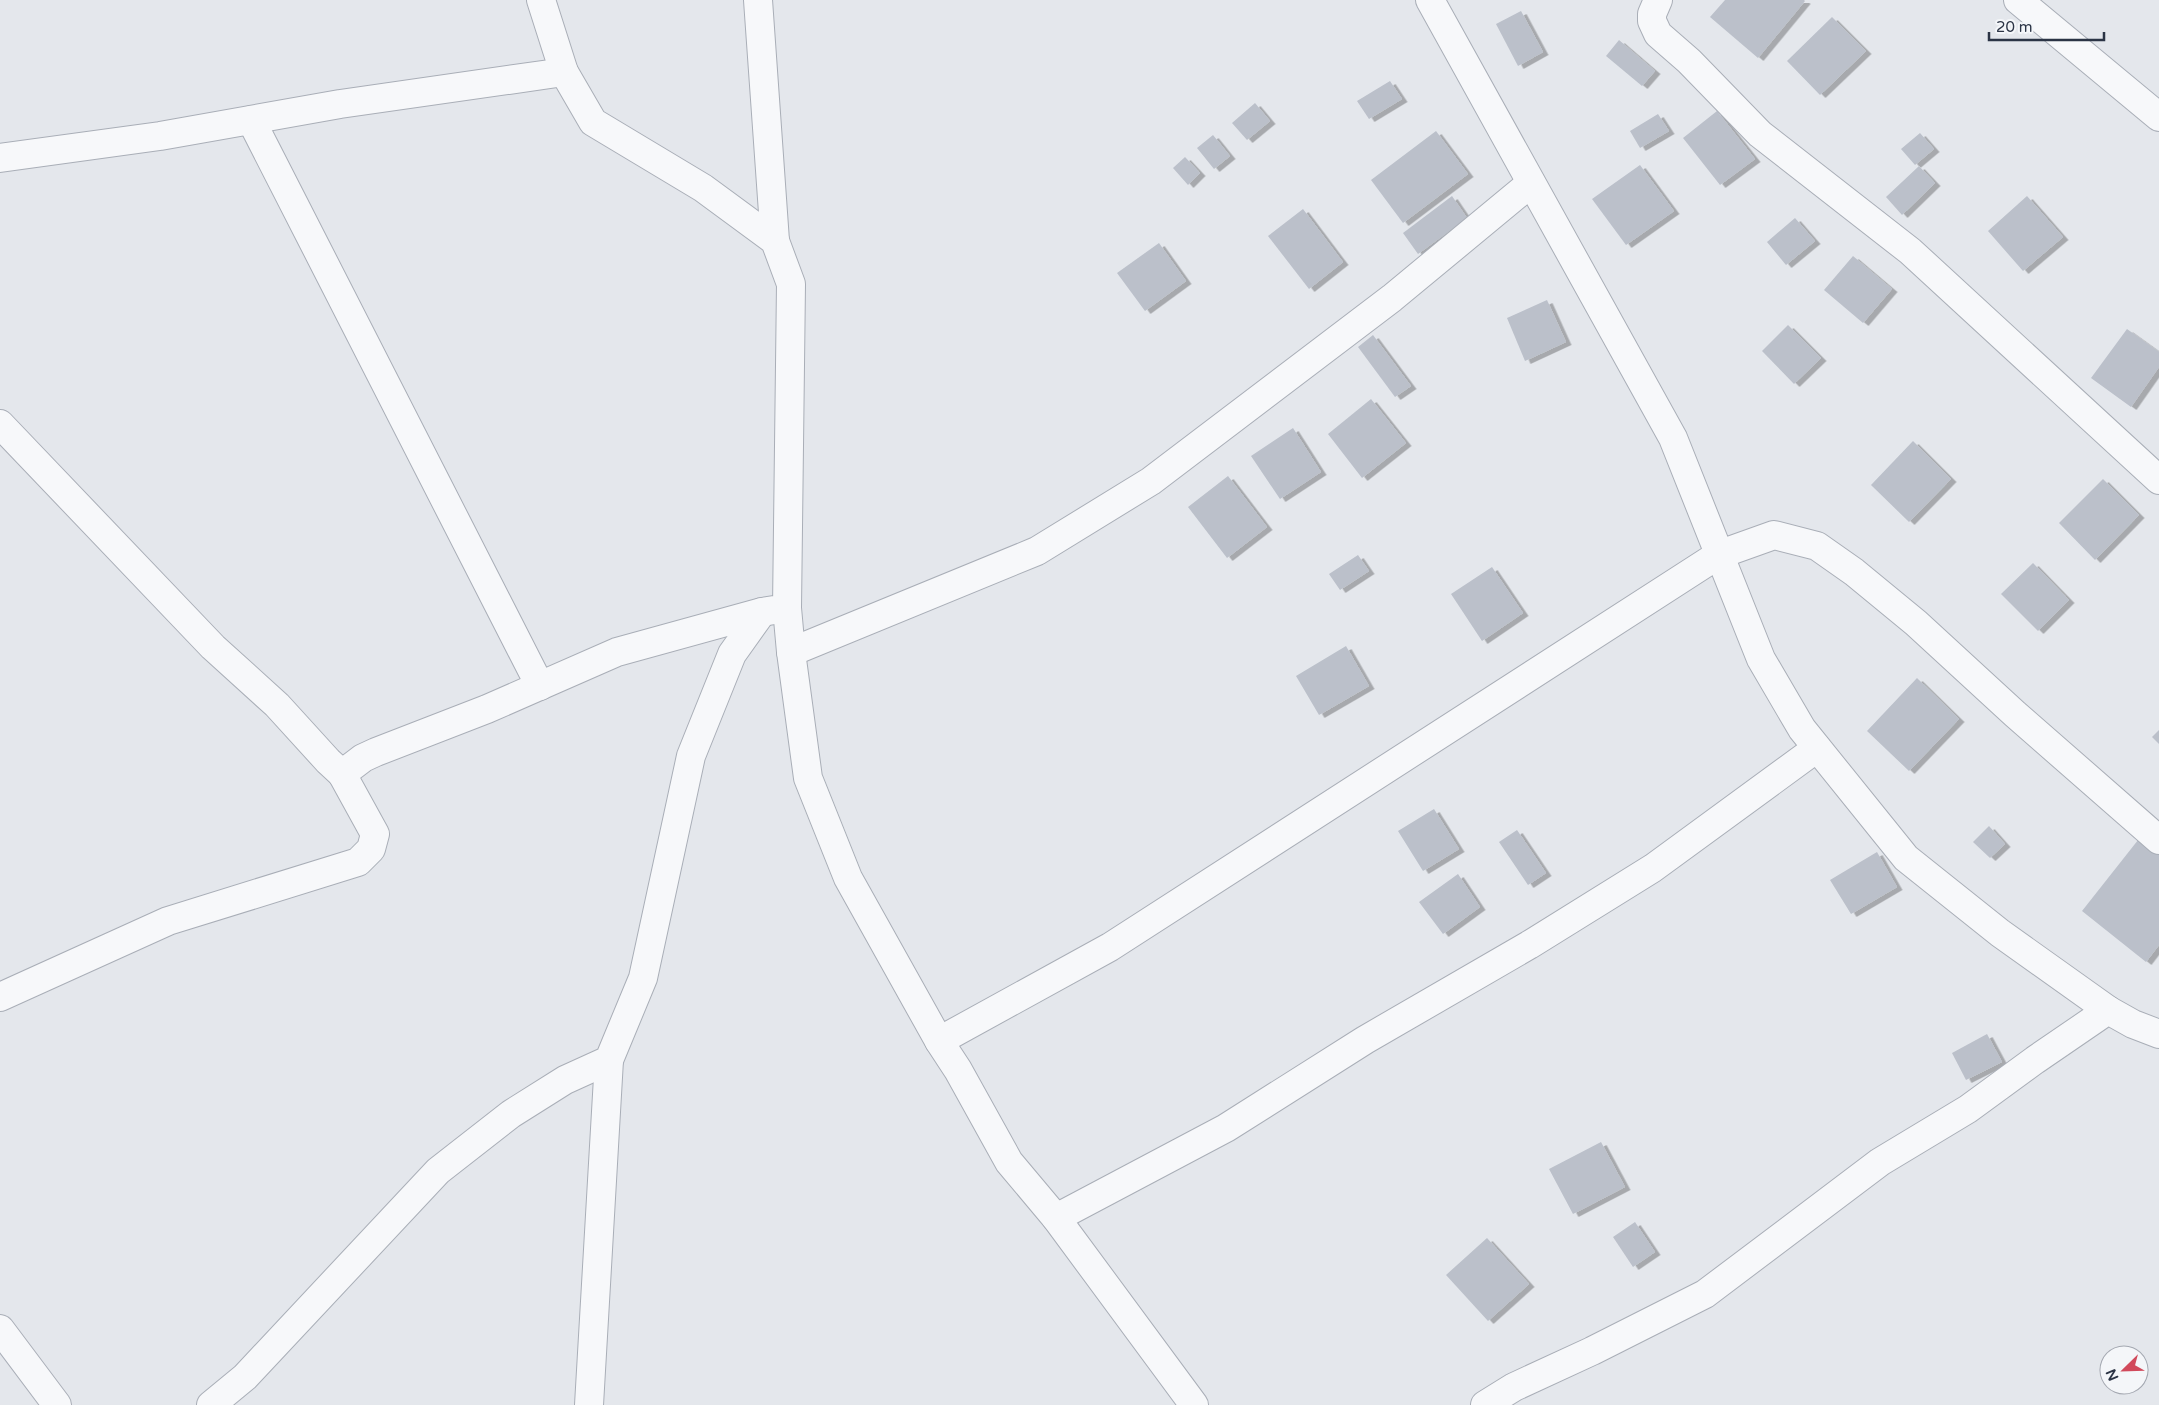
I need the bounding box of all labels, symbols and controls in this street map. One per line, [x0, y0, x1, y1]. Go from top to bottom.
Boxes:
scale bar [1989, 10, 2104, 42]
text: 20 m [1996, 18, 2033, 36]
north arrow [2099, 1345, 2149, 1395]
text: N [2102, 1366, 2123, 1383]

